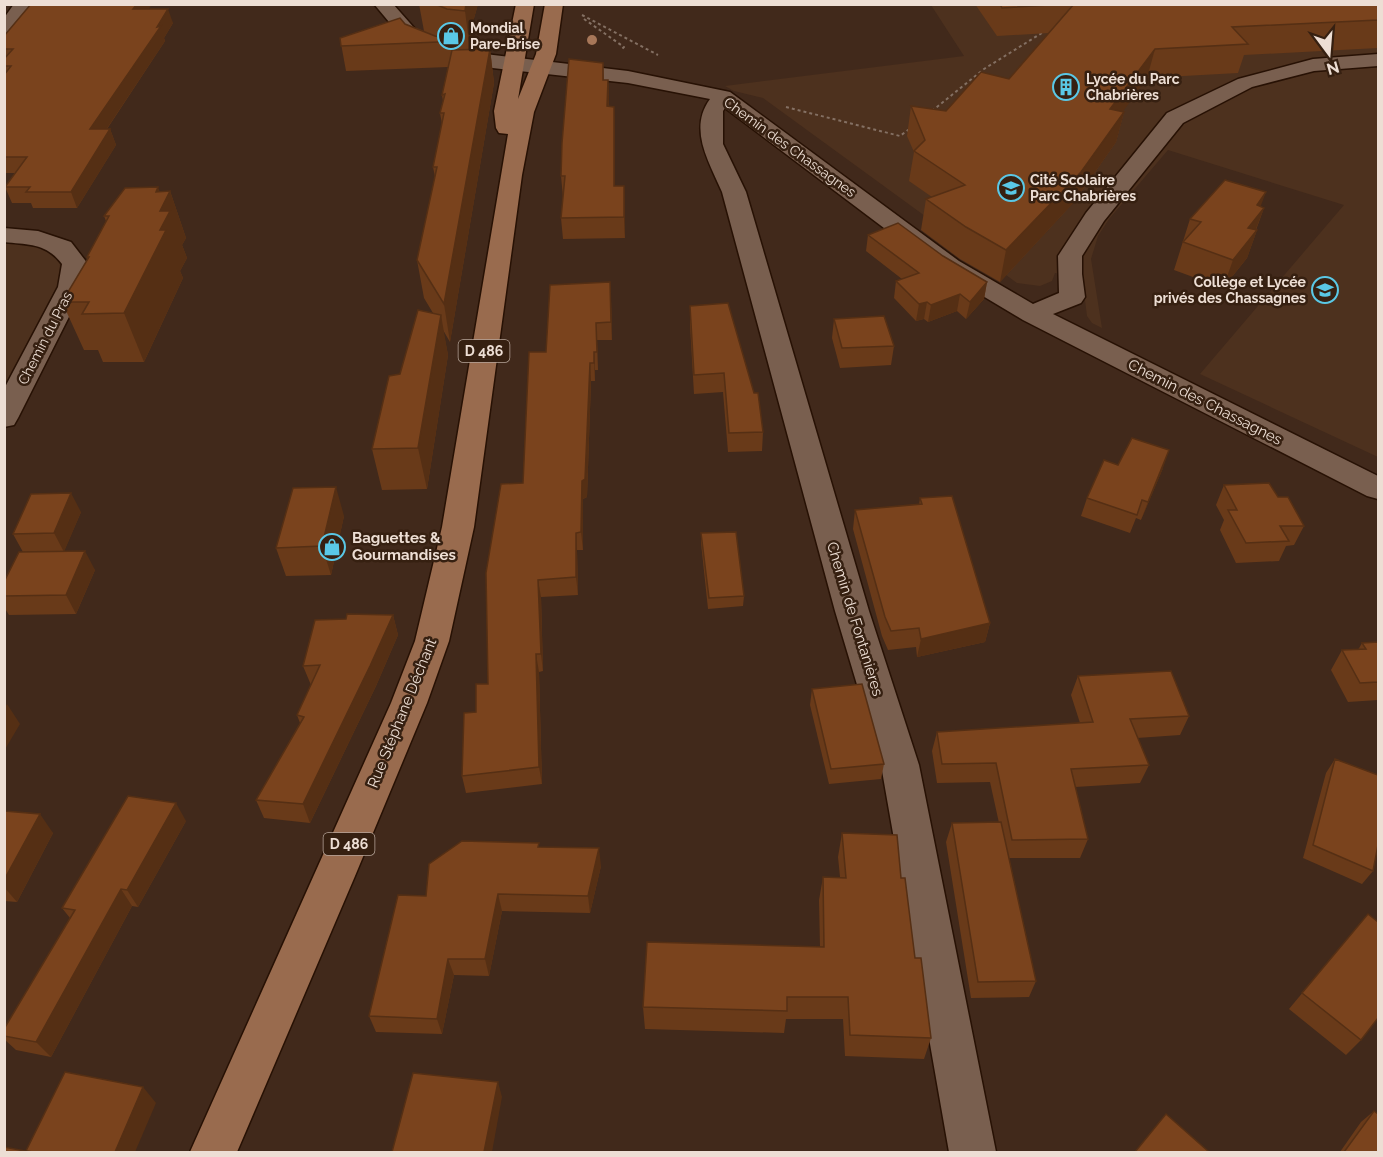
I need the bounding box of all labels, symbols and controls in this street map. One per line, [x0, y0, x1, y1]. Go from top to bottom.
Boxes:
place label: Mondial Pare-Brise [470, 20, 541, 52]
shop icon: Mondial Pare-Brise [436, 21, 466, 51]
north arrow [1299, 24, 1359, 84]
text: N [1325, 57, 1341, 79]
place label: Lycée du Parc Chabrières [1086, 71, 1180, 103]
building icon: Lycée du Parc Chabrières [1051, 72, 1081, 102]
street label: Chemin des Chassagnes [721, 94, 859, 200]
place label: Cité Scolaire Parc Chabrières [1030, 172, 1136, 204]
school or university icon: Cité Scolaire Parc Chabrières [996, 173, 1026, 203]
place label: Collège et Lycée privés des Chassagnes [1154, 274, 1307, 306]
school or university icon: Collège et Lycée privés des Chassagnes [1310, 275, 1340, 305]
street label: Chemin du Pras [15, 289, 75, 387]
road number: D 486 [458, 340, 510, 362]
street label: Chemin des Chassagnes [1125, 355, 1285, 449]
place label: Baguettes & Gourmandises [352, 529, 456, 564]
shop icon: Baguettes & Gourmandises [317, 532, 347, 562]
street label: Chemin de Fontanières [823, 540, 887, 698]
street label: Rue Stéphane Déchant [364, 636, 440, 790]
road number: D 486 [324, 833, 374, 855]

